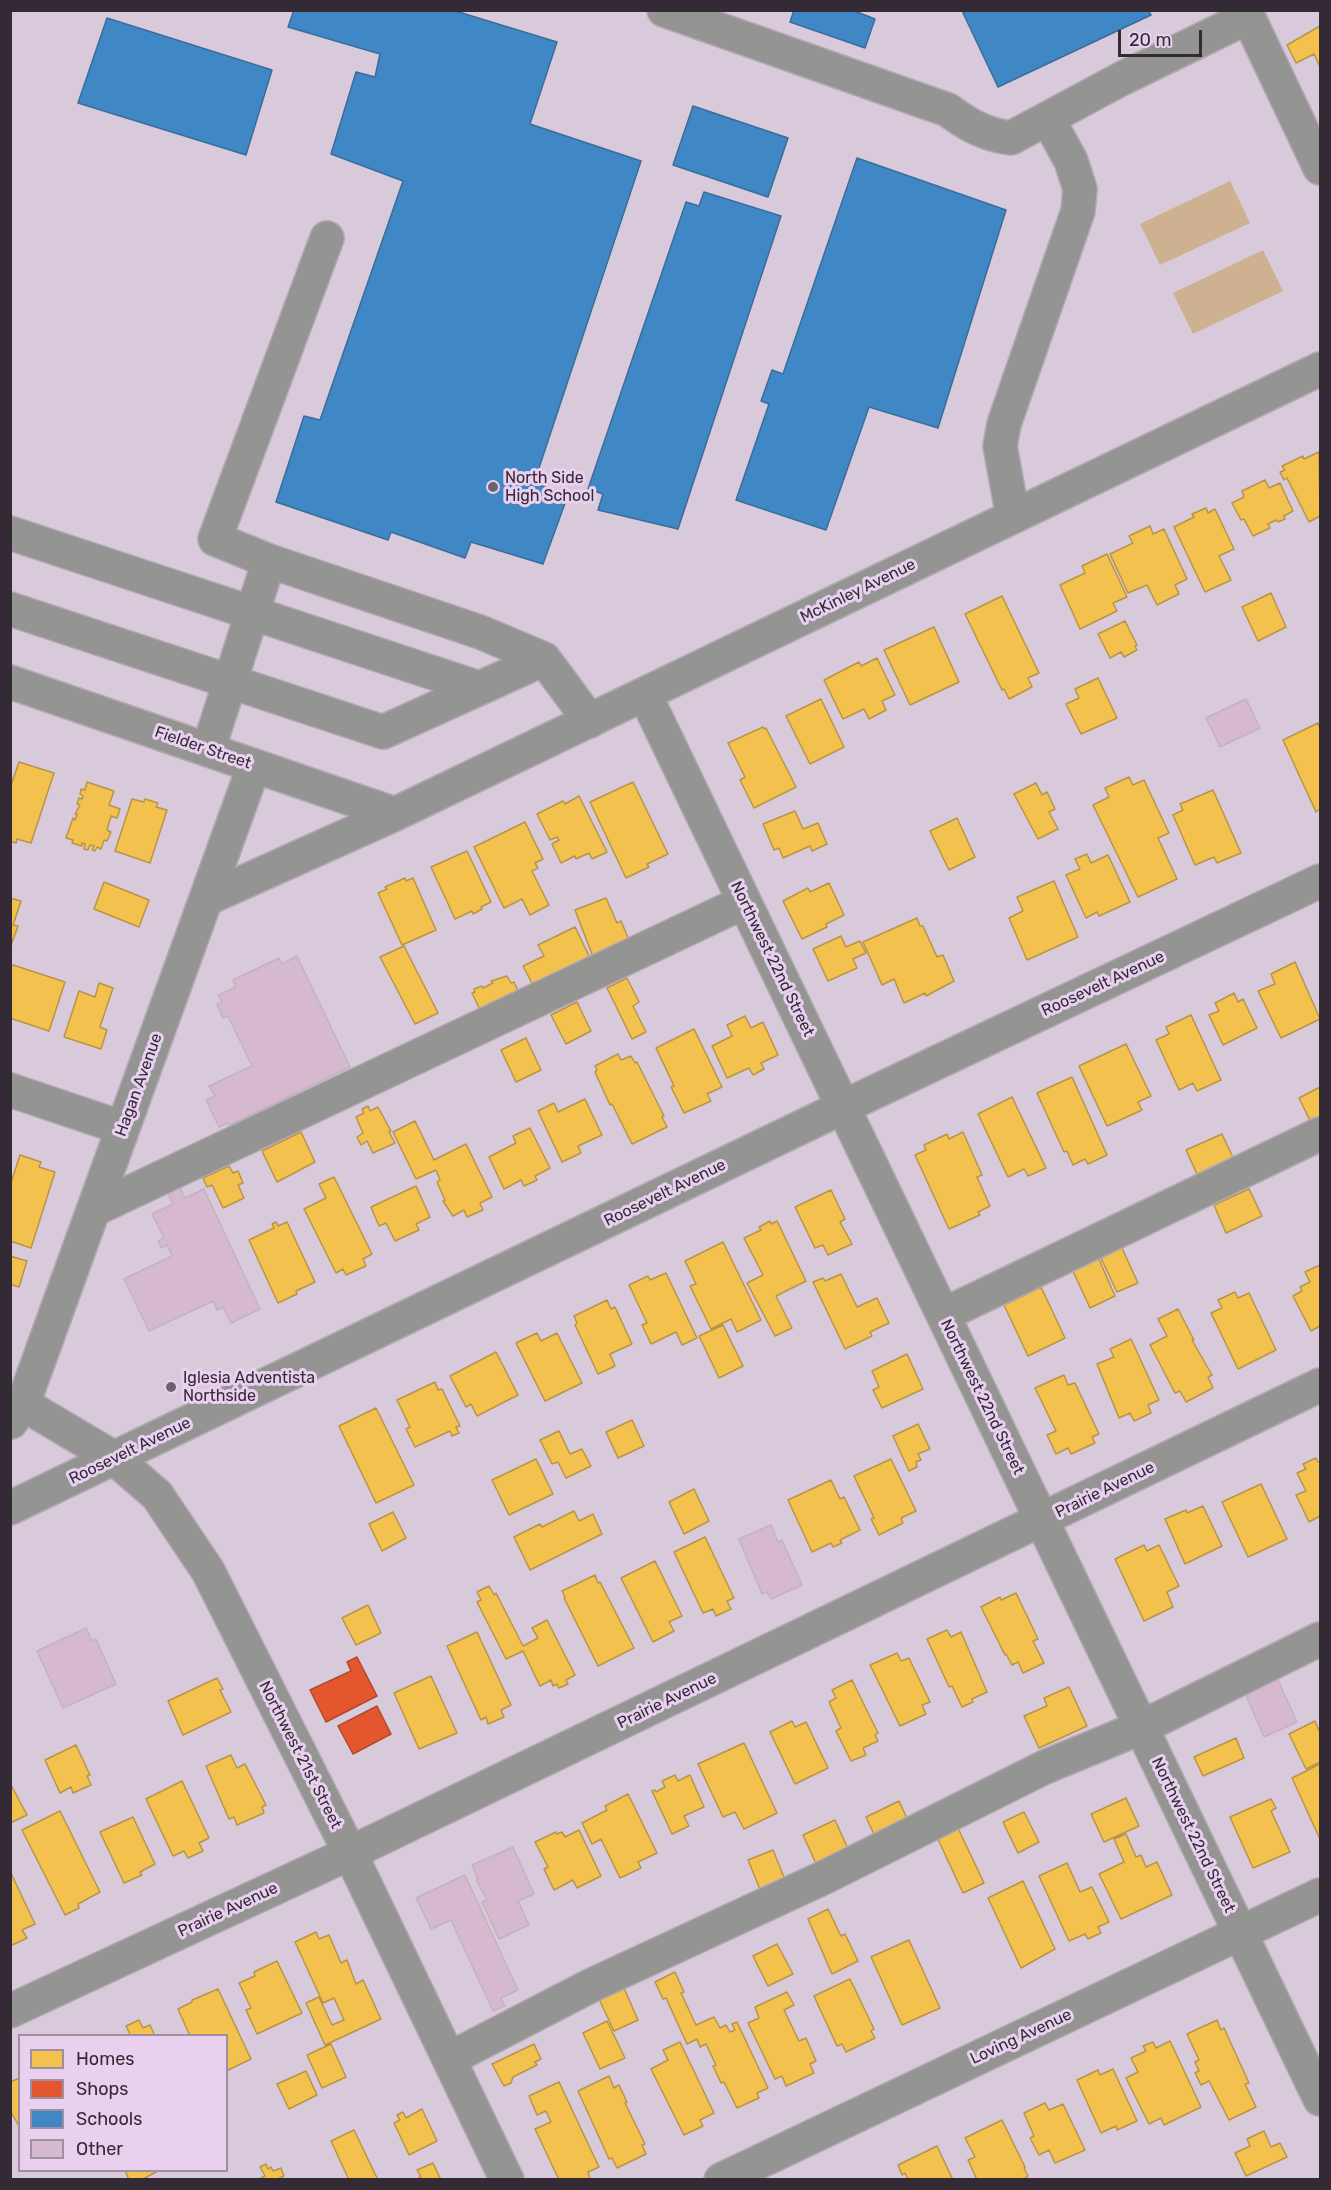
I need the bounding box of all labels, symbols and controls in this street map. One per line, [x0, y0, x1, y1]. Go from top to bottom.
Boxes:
scale bar [1121, 18, 1205, 56]
text: 20 m [1129, 29, 1171, 51]
place label: North Side High School [505, 468, 594, 506]
marker: North Side High School [486, 480, 500, 494]
street label: McKinley Avenue [797, 555, 919, 627]
street label: Fielder Street [152, 723, 254, 773]
street label: Northwest 22nd Street [726, 878, 818, 1040]
street label: Roosevelt Avenue [1039, 947, 1167, 1021]
street label: Hagan Avenue [111, 1031, 167, 1139]
street label: Roosevelt Avenue [601, 1155, 729, 1231]
street label: Northwest 22nd Street [936, 1316, 1028, 1478]
place label: Iglesia Adventista Northside [183, 1368, 315, 1406]
marker: Iglesia Adventista Northside [164, 1380, 178, 1394]
street label: Roosevelt Avenue [66, 1413, 194, 1489]
street label: Prairie Avenue [1052, 1458, 1158, 1522]
street label: Prairie Avenue [614, 1669, 720, 1733]
street label: Northwest 21st Street [254, 1678, 346, 1832]
street label: Northwest 22nd Street [1147, 1754, 1239, 1916]
street label: Prairie Avenue [175, 1879, 281, 1941]
street label: Loving Avenue [967, 2005, 1075, 2069]
legend [18, 2034, 228, 2172]
text: Homes [76, 2048, 134, 2070]
text: Shops [76, 2078, 128, 2100]
text: Schools [76, 2108, 142, 2130]
text: Other [76, 2138, 123, 2160]

